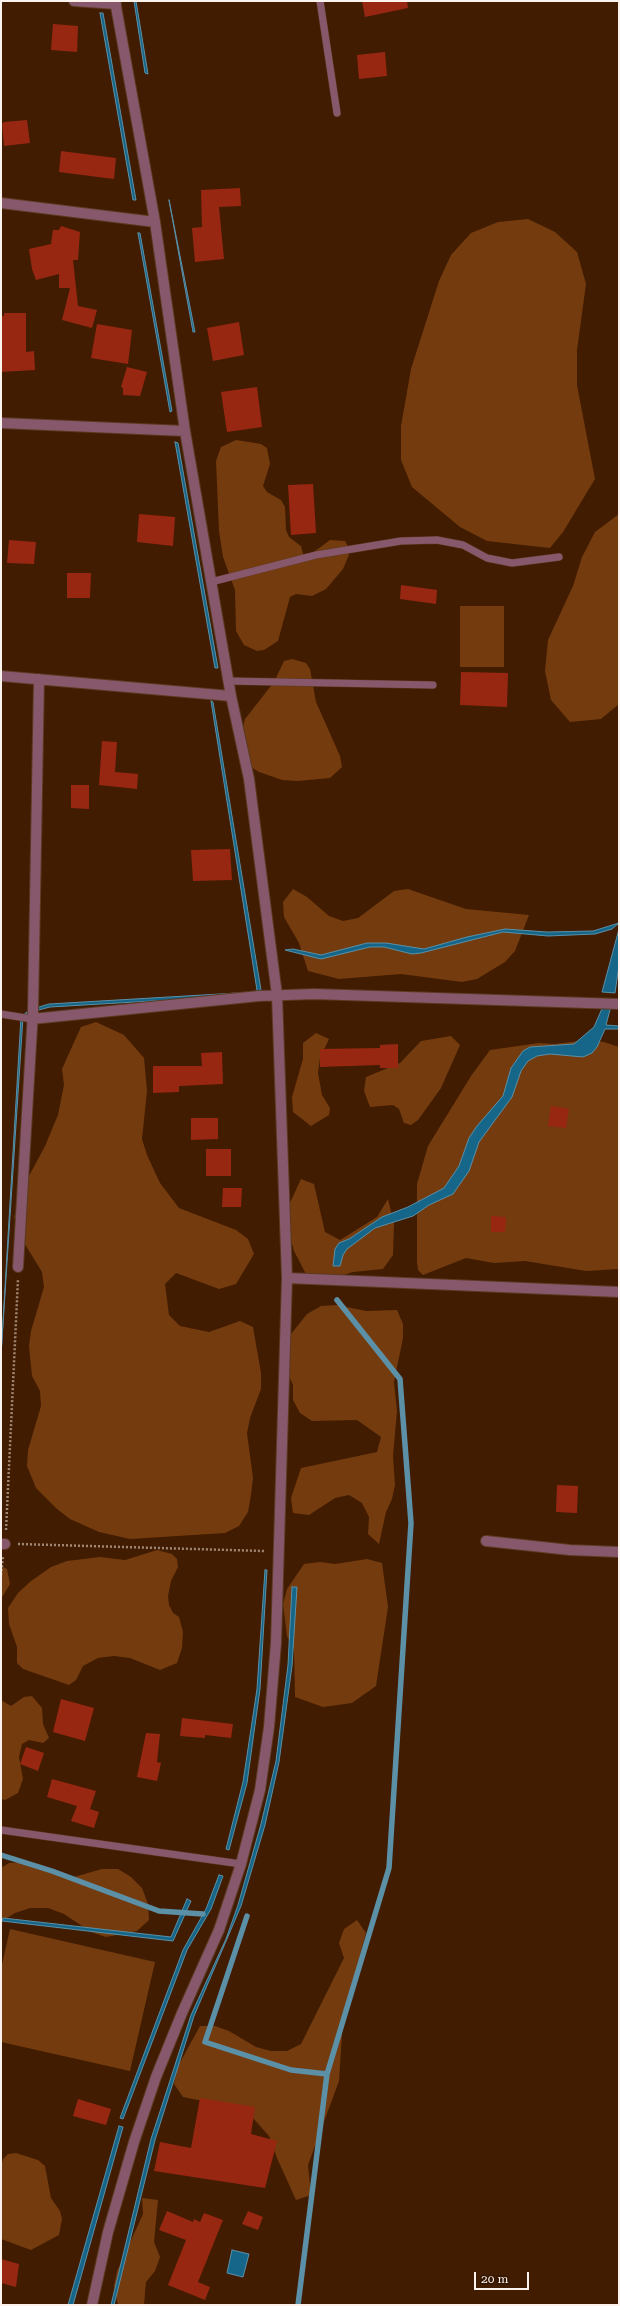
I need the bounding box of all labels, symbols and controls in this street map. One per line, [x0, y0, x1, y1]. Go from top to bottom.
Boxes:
scale bar [476, 2264, 531, 2290]
text: 20 m [481, 2272, 508, 2286]

